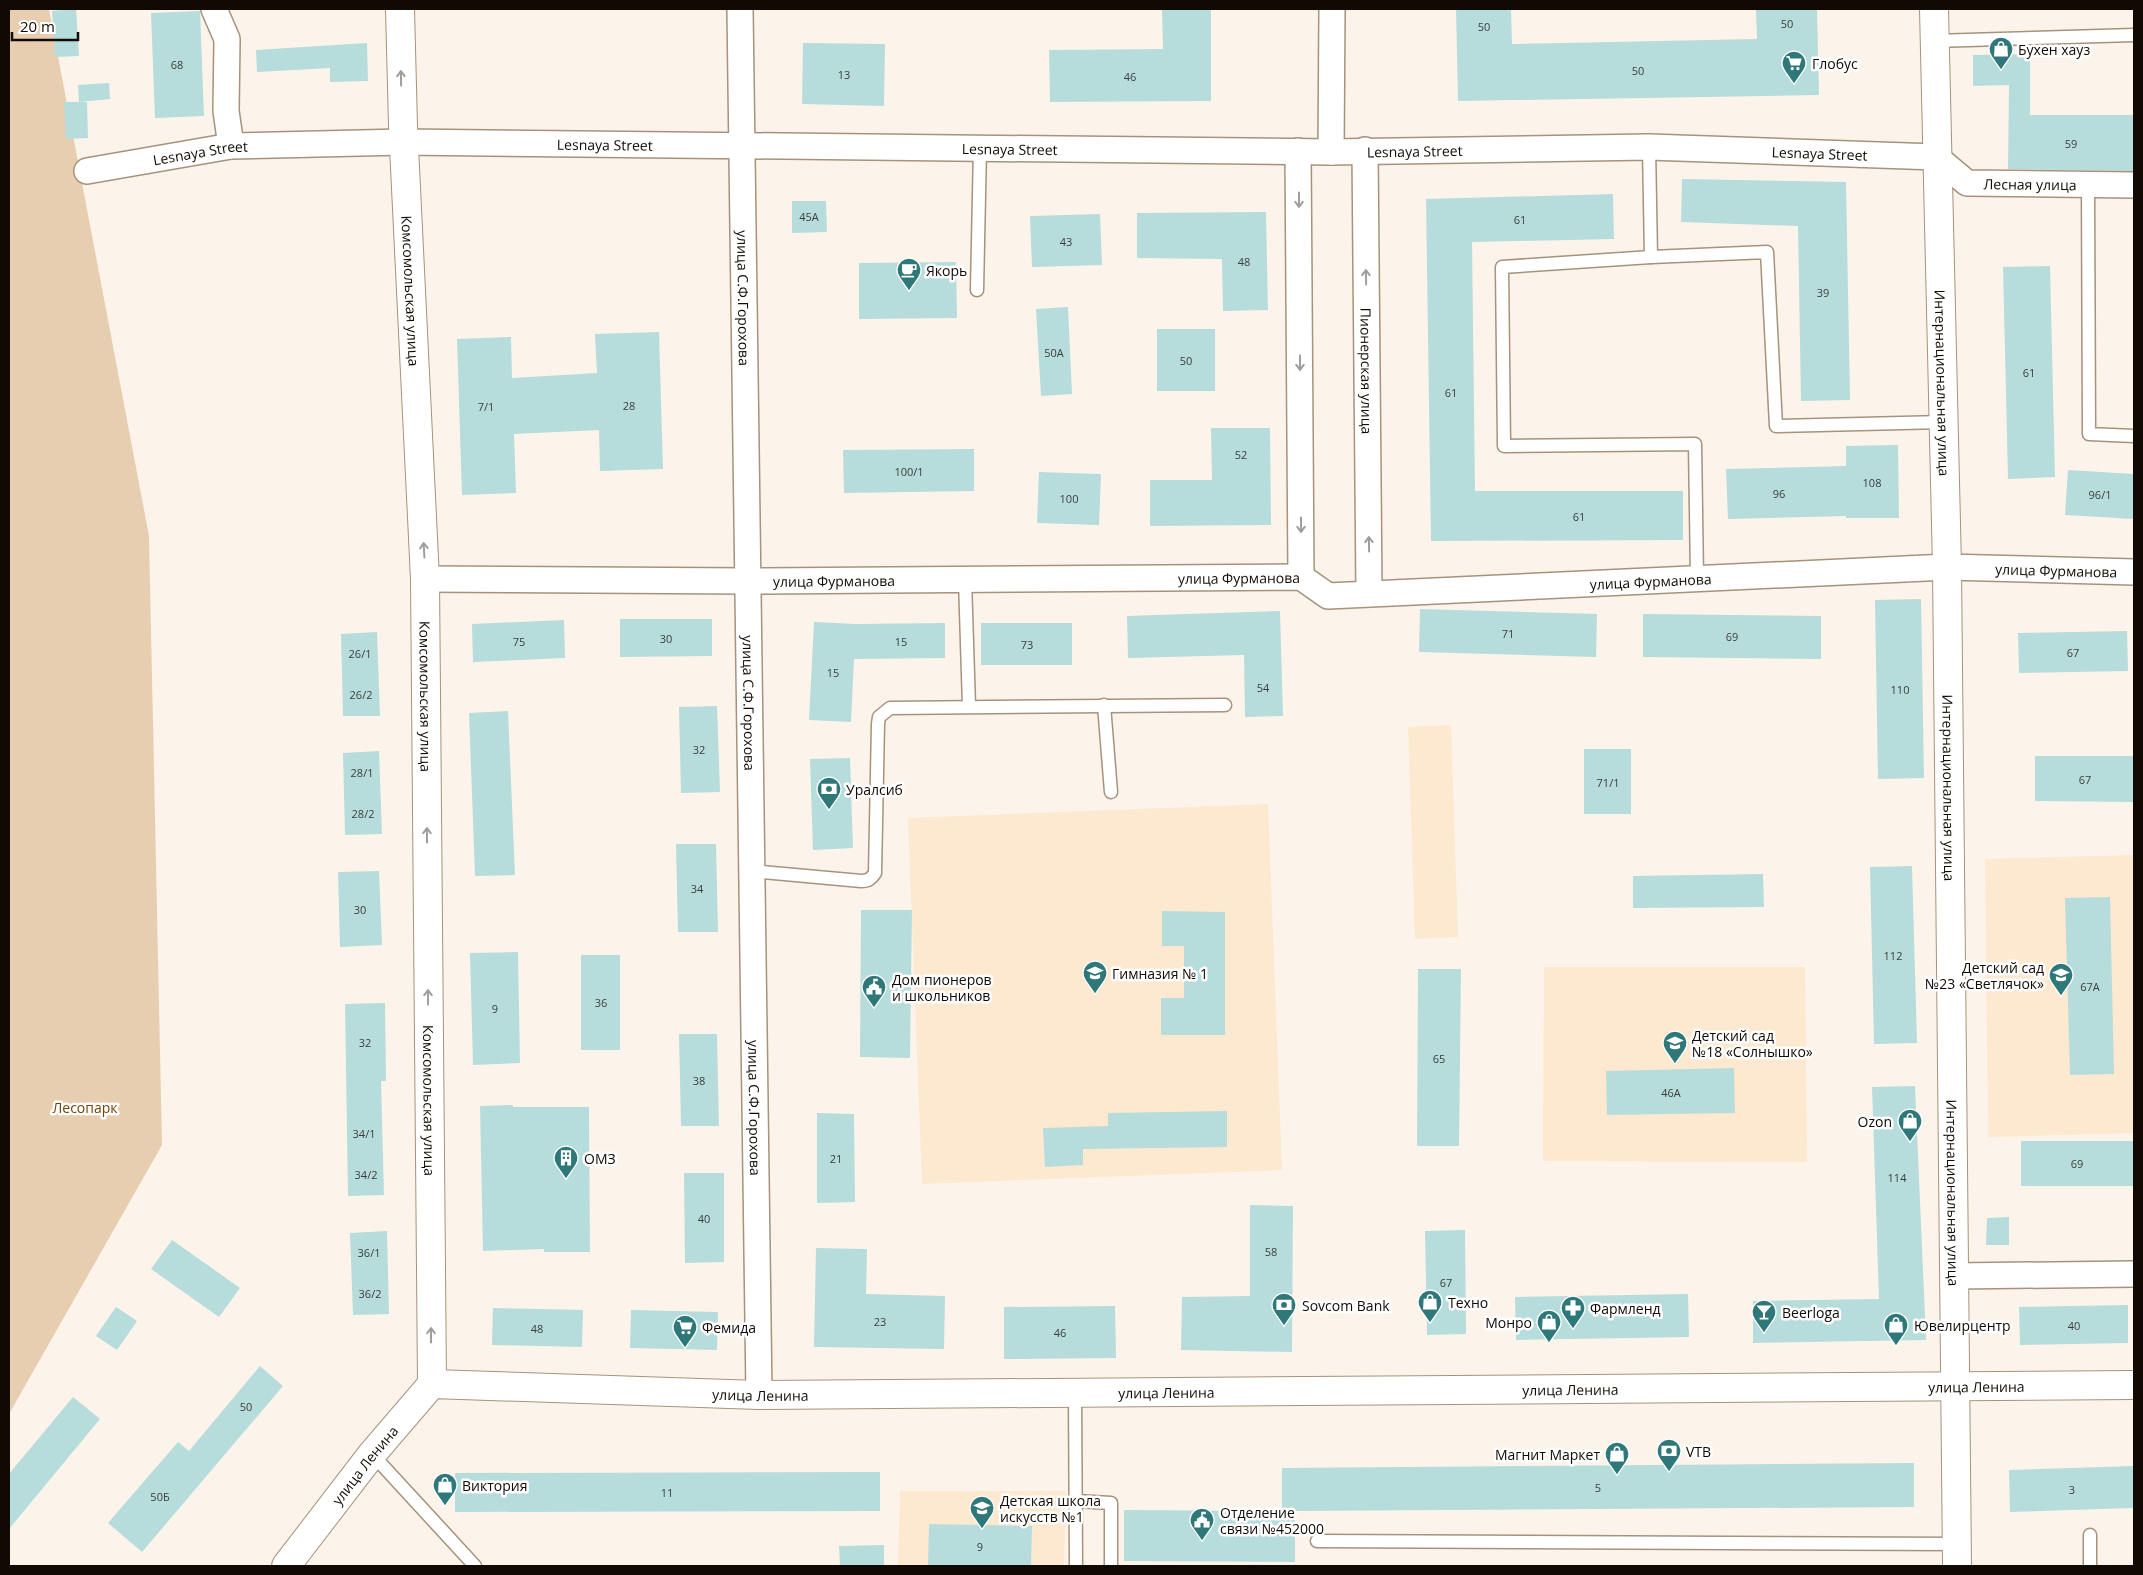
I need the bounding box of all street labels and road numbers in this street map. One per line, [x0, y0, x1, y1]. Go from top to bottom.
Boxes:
street label: Lesnaya Street [557, 134, 653, 154]
street label: Lesnaya Street [151, 136, 248, 169]
street label: Lesnaya Street [962, 139, 1058, 159]
street label: Lesnaya Street [1367, 140, 1463, 161]
street label: Lesnaya Street [1771, 142, 1868, 164]
street label: Лесная улица [1983, 174, 2077, 194]
street label: Комсомольская улица [398, 215, 424, 367]
street label: улица С.Ф.Горохова [734, 230, 754, 366]
street label: Интернациональная улица [1931, 289, 1954, 476]
street label: Пионерская улица [1357, 308, 1377, 434]
street label: улица Фурманова [1995, 559, 2118, 581]
street label: улица Фурманова [1178, 568, 1300, 587]
street label: улица Фурманова [1589, 569, 1712, 593]
street label: улица Фурманова [773, 570, 895, 590]
street label: Комсомольская улица [416, 621, 436, 772]
street label: улица С.Ф.Горохова [739, 635, 760, 771]
street label: Интернациональная улица [1939, 694, 1960, 881]
street label: Комсомольская улица [419, 1025, 440, 1176]
street label: улица С.Ф.Горохова [745, 1040, 765, 1176]
street label: Интернациональная улица [1943, 1099, 1964, 1286]
street label: улица Ленина [1928, 1376, 2025, 1396]
street label: улица Ленина [1522, 1379, 1619, 1399]
street label: улица Ленина [1118, 1382, 1215, 1402]
street label: улица Ленина [712, 1384, 809, 1405]
street label: улица Ленина [327, 1421, 402, 1508]

